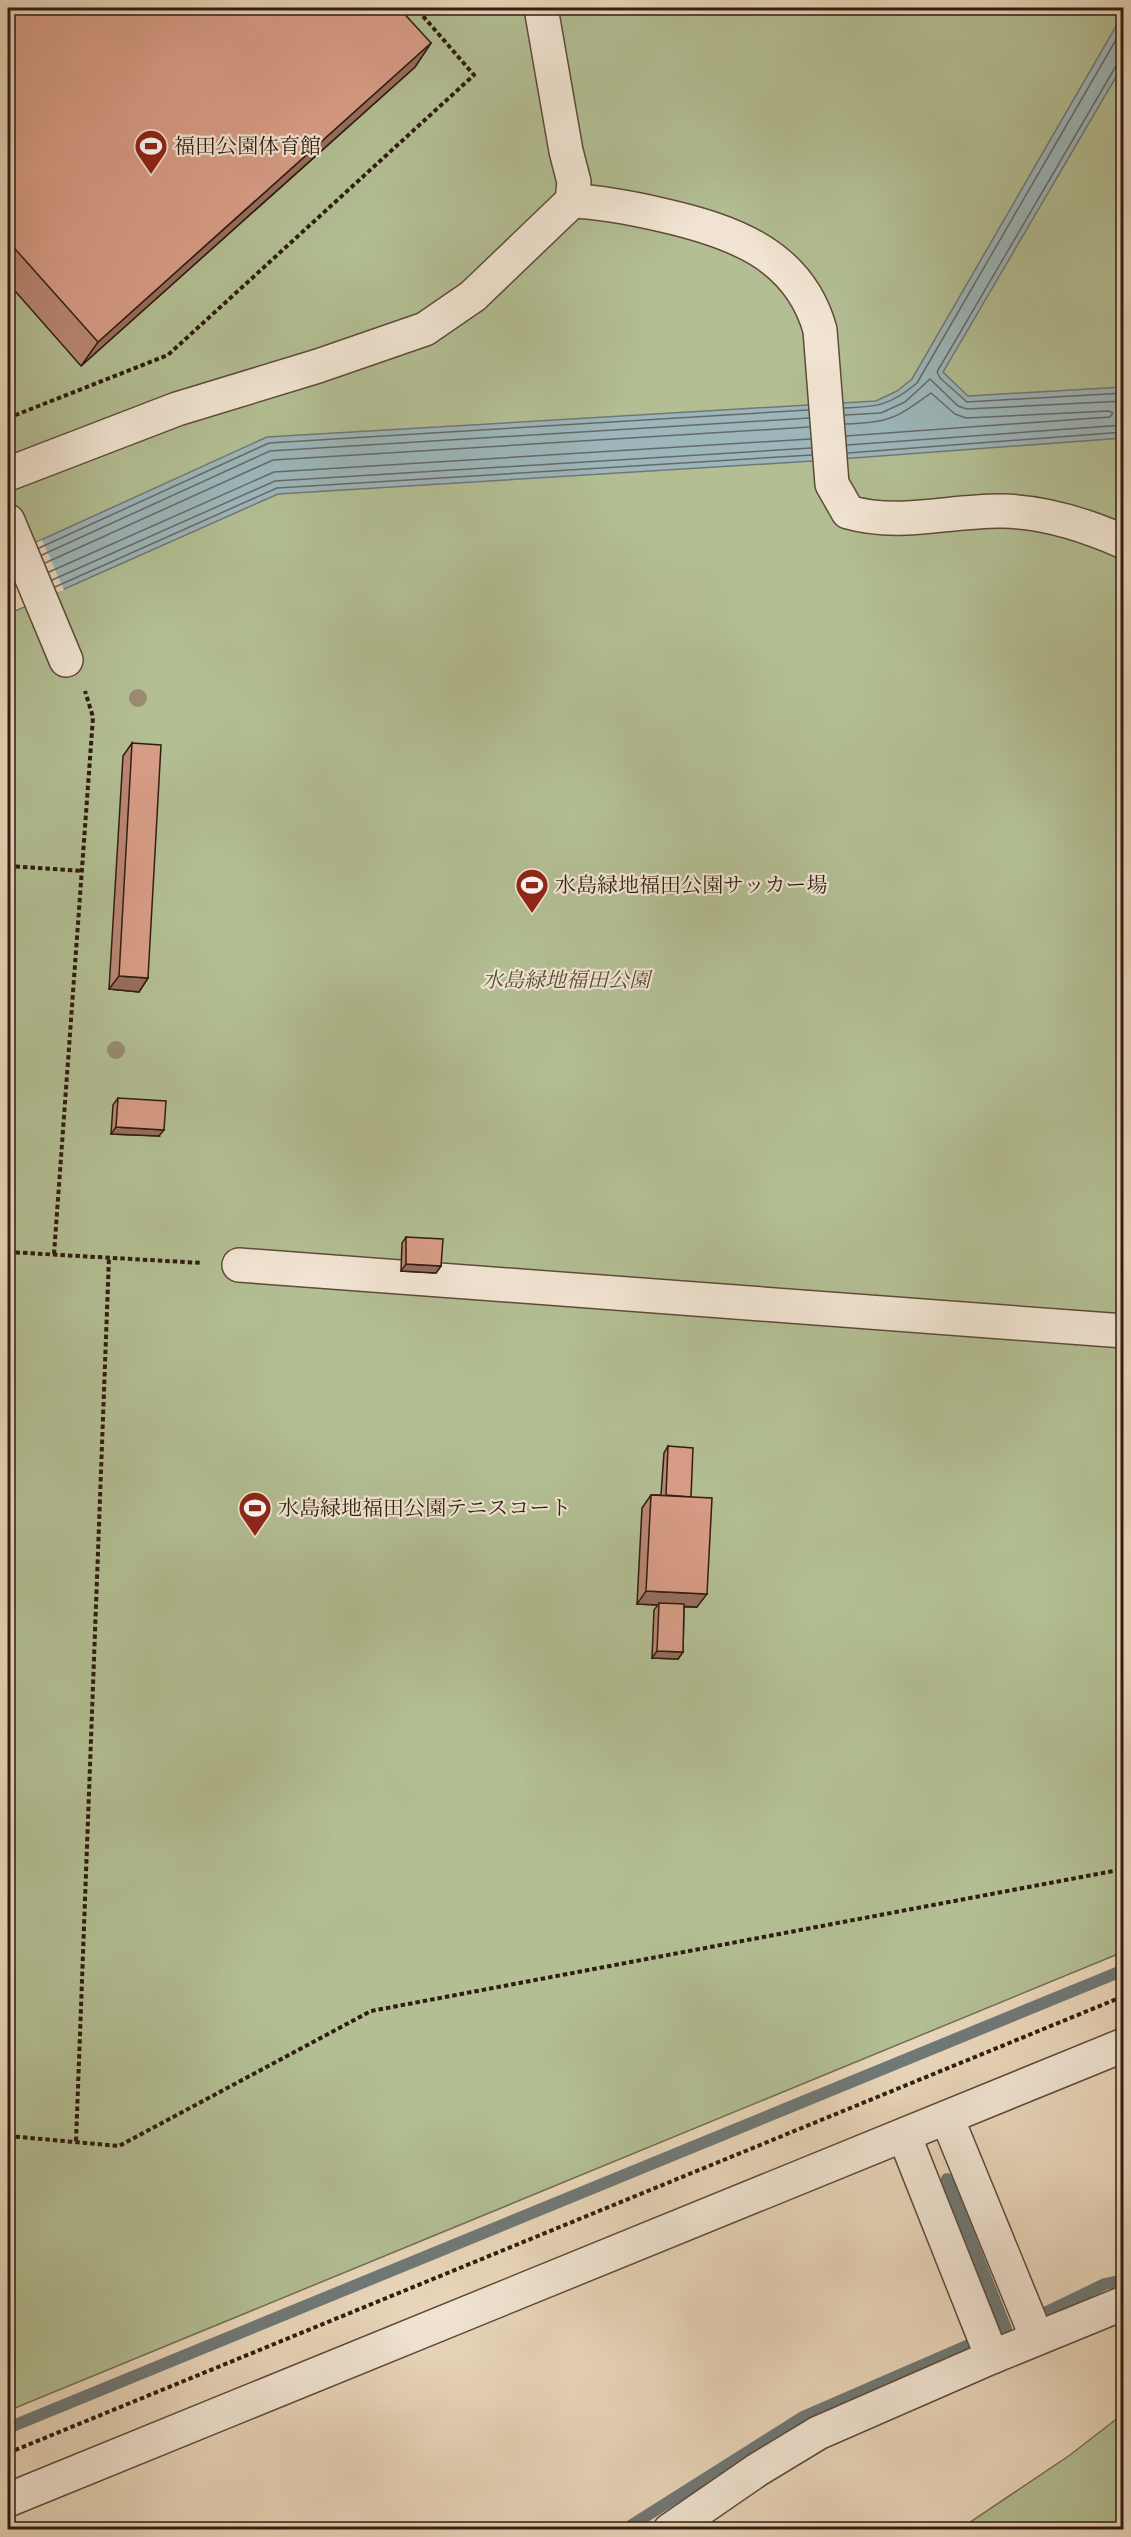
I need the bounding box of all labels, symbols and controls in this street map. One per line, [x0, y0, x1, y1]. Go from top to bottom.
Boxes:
sports icon: 福田公園体育館 [133, 128, 169, 175]
place label: 福田公園体育館 [174, 133, 321, 160]
sports icon: 水島緑地福田公園サッカー場 [514, 867, 550, 914]
place label: 水島緑地福田公園サッカー場 [555, 872, 828, 899]
park label: 水島緑地福田公園 [482, 967, 653, 994]
sports icon: 水島緑地福田公園テニスコート [237, 1490, 273, 1537]
place label: 水島緑地福田公園テニスコート [278, 1495, 571, 1522]

